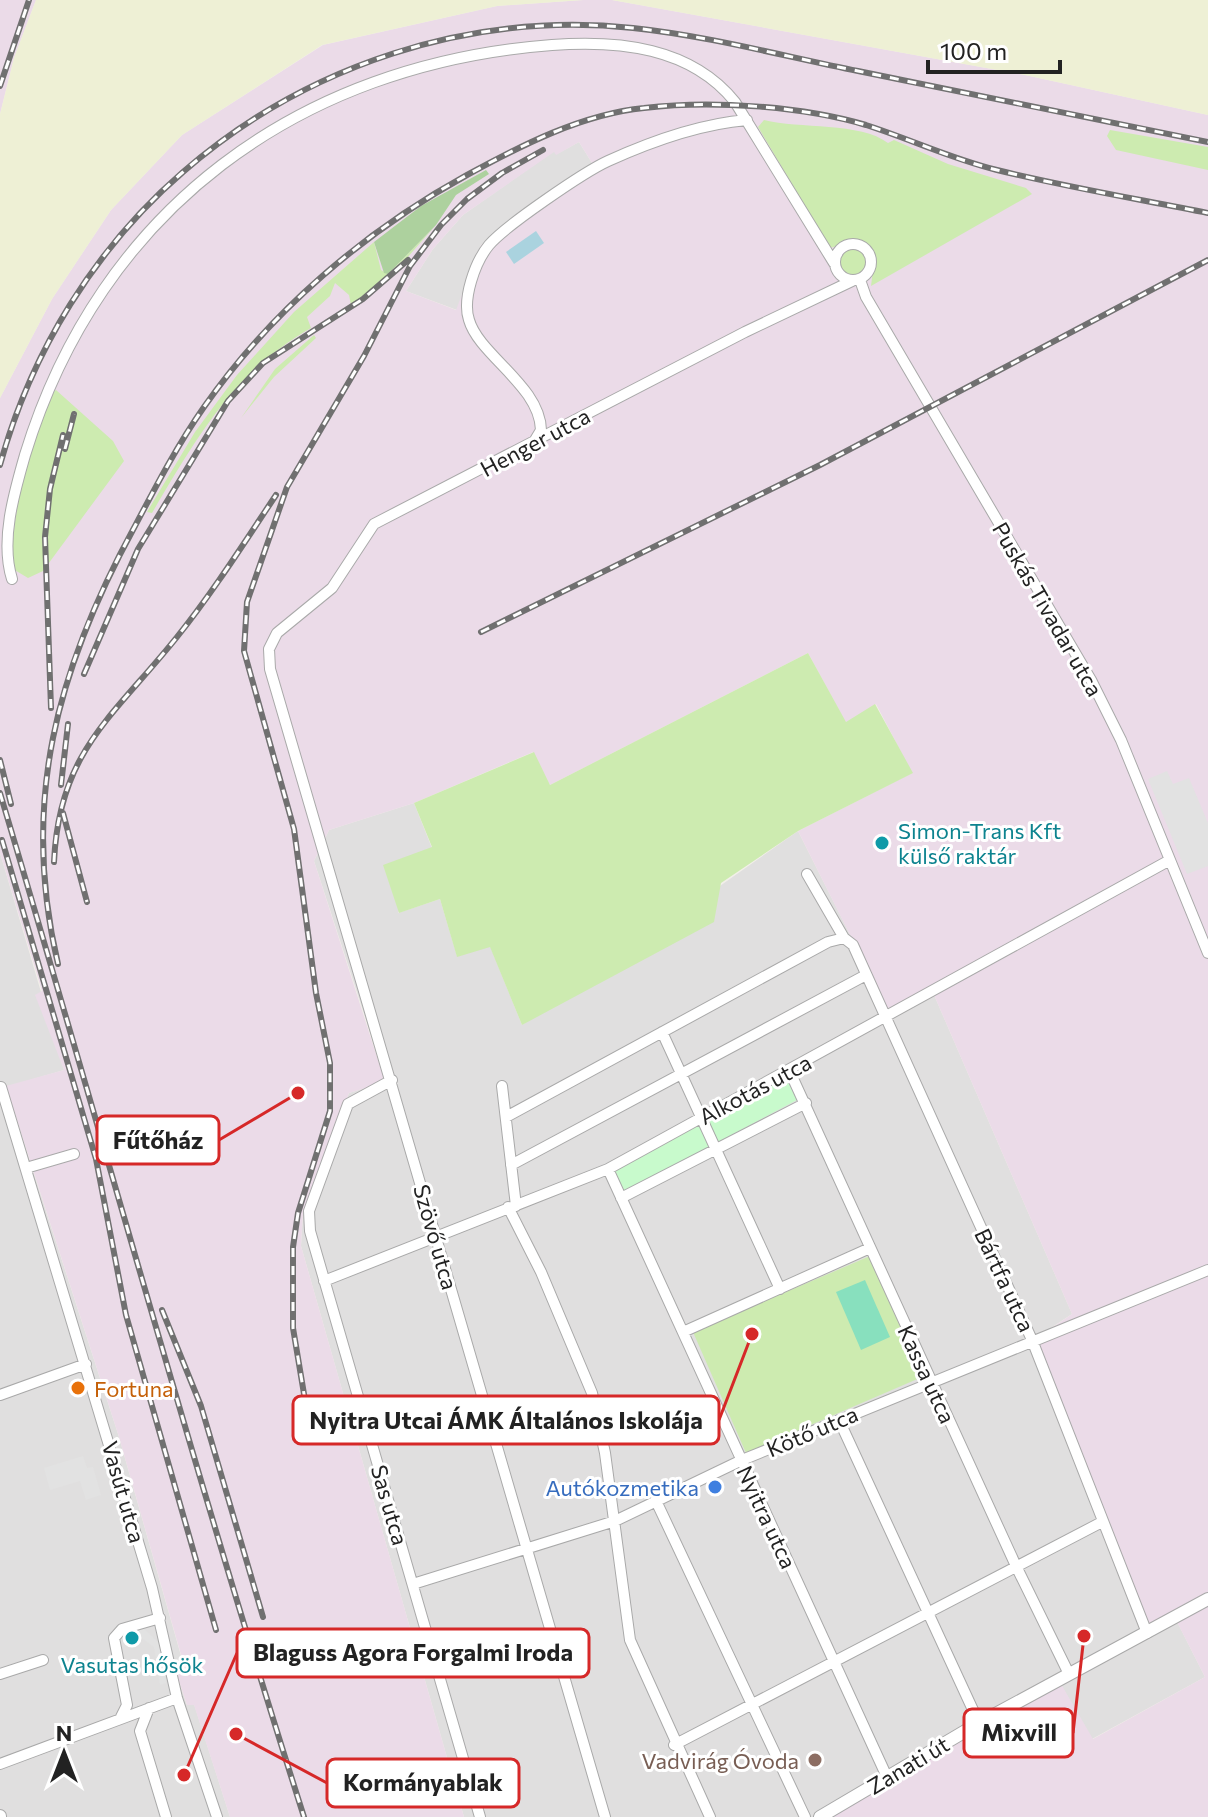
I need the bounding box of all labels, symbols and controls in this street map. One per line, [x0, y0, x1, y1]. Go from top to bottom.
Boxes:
scale bar [928, 24, 1060, 74]
text: 100 m [940, 36, 1007, 65]
street label: Henger utca [475, 402, 595, 482]
street label: Puskás Tivadar utca [987, 517, 1109, 701]
place label: Simon-Trans Kft külső raktár [898, 817, 1061, 869]
marker: Simon-Trans Kft külső raktár [873, 834, 891, 852]
street label: Alkotás utca [694, 1048, 816, 1130]
callout: Fűtőház [97, 1116, 219, 1164]
text: Fűtőház [113, 1125, 203, 1154]
street label: Szövő utca [408, 1181, 464, 1293]
street label: Bártfa utca [969, 1224, 1041, 1336]
street label: Kassa utca [892, 1320, 962, 1428]
place label: Fortuna [94, 1375, 174, 1402]
marker: Fortuna [69, 1379, 87, 1397]
callout: Nyitra Utcai ÁMK Általános Iskolája [293, 1396, 719, 1444]
street label: Kötő utca [762, 1400, 862, 1462]
text: Nyitra Utcai ÁMK Általános Iskolája [309, 1405, 703, 1434]
street label: Vasút utca [97, 1438, 151, 1546]
street label: Nyitra utca [731, 1461, 803, 1573]
street label: Sas utca [366, 1462, 414, 1548]
place label: Autókozmetika [546, 1474, 699, 1501]
marker: Autókozmetika [706, 1478, 724, 1496]
marker: Vasutas hősök [123, 1629, 141, 1647]
callout: Blaguss Agora Forgalmi Iroda [237, 1629, 589, 1677]
text: Blaguss Agora Forgalmi Iroda [253, 1637, 573, 1666]
place label: Vasutas hősök [60, 1651, 204, 1678]
callout: Mixvill [964, 1709, 1073, 1757]
north arrow [24, 1713, 104, 1793]
text: Mixvill [981, 1717, 1057, 1746]
text: N [56, 1719, 72, 1746]
street label: Zanati út [862, 1730, 954, 1800]
place label: Vadvirág Óvoda [642, 1747, 799, 1774]
marker: Vadvirág Óvoda [806, 1751, 824, 1769]
callout: Kormányablak [327, 1759, 519, 1807]
text: Kormányablak [343, 1767, 503, 1796]

